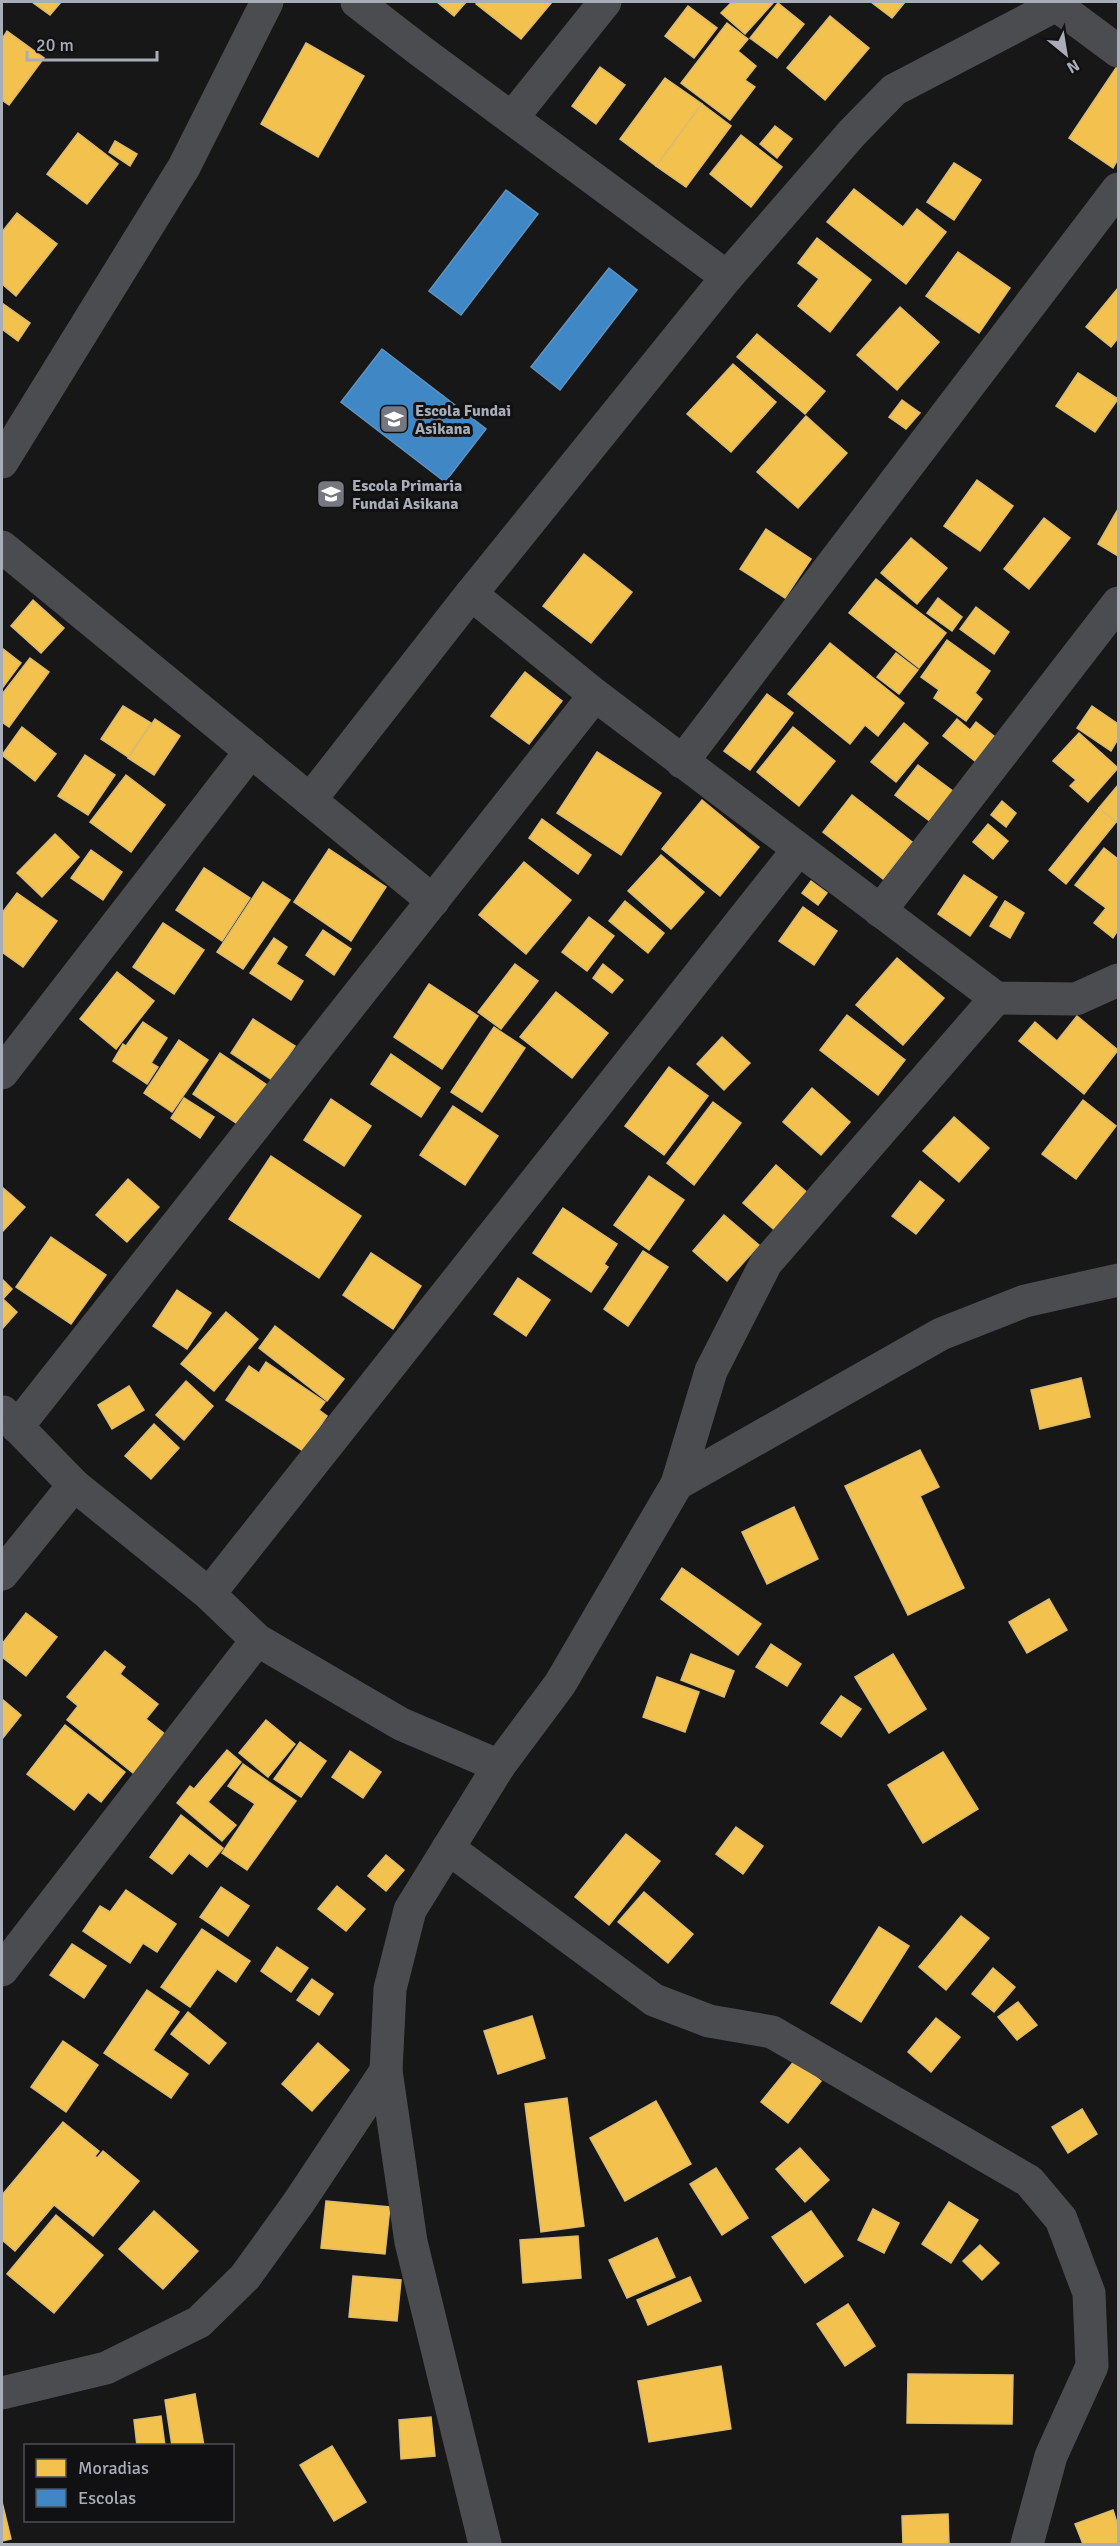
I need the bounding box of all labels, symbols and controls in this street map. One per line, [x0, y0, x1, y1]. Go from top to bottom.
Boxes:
scale bar [27, 24, 158, 62]
north arrow [1036, 24, 1096, 84]
text: 20 m [36, 34, 74, 56]
text: N [1063, 55, 1083, 78]
place label: Escola Fundai Asikana [415, 401, 511, 439]
school or university icon: Escola Fundai Asikana [378, 403, 410, 435]
place label: Escola Primaria Fundai Asikana [352, 476, 462, 514]
school or university icon: Escola Primaria Fundai Asikana [315, 478, 347, 510]
legend [24, 2444, 234, 2522]
text: Moradias [78, 2457, 149, 2479]
text: Escolas [78, 2487, 136, 2509]

